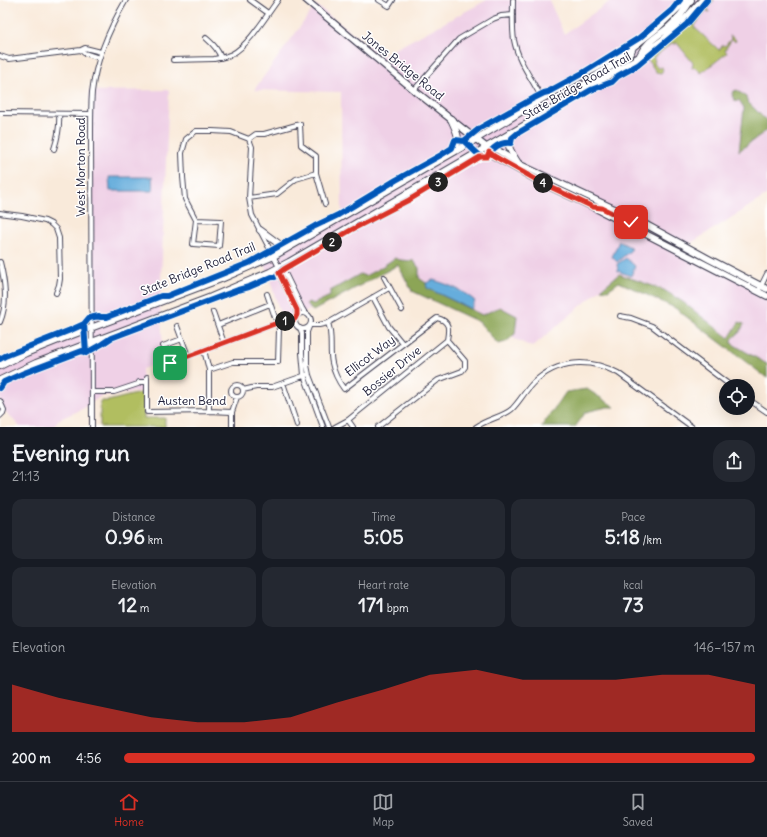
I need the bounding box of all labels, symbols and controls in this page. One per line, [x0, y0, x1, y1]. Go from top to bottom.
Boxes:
street label: Jones Bridge Road [359, 28, 447, 103]
street label: State Bridge Road Trail [520, 48, 634, 123]
street label: West Morton Road [73, 117, 88, 217]
pin: 3 [428, 172, 448, 192]
pin: 4 [533, 173, 553, 193]
text: 3 [435, 175, 441, 189]
text: 4 [540, 176, 546, 190]
pin [614, 205, 648, 239]
icon: check [620, 211, 642, 233]
pin: 2 [322, 232, 342, 252]
text: 2 [329, 235, 335, 249]
street label: State Bridge Road Trail [138, 239, 257, 298]
pin: 1 [275, 311, 295, 331]
text: 1 [283, 314, 287, 328]
street label: Ellicot Way [342, 332, 398, 379]
street label: Bossier Drive [359, 342, 424, 399]
pin [153, 346, 187, 380]
icon: arrive [159, 352, 181, 374]
map controls [719, 379, 755, 415]
button: locate [719, 379, 755, 415]
street label: Austen Bend [158, 393, 226, 408]
text: Evening run [12, 439, 130, 467]
button: share [713, 440, 755, 482]
text: 21:13 [12, 468, 40, 485]
text: Distance [112, 510, 155, 524]
text: Time [372, 510, 395, 524]
text: Pace [621, 510, 645, 524]
text: 0.96 [105, 524, 145, 549]
text: 5:05 [363, 524, 404, 549]
text: 5:18 [604, 524, 640, 549]
text: km [145, 533, 163, 547]
text: /km [640, 533, 662, 547]
text: Elevation [111, 578, 156, 592]
text: Heart rate [358, 578, 409, 592]
text: kcal [623, 578, 643, 592]
text: 12 [118, 592, 137, 617]
text: 171 [358, 592, 384, 617]
text: 73 [623, 592, 644, 617]
text: m [137, 601, 149, 615]
text: bpm [384, 601, 409, 615]
text: Elevation [12, 639, 65, 656]
text: 146–157 m [694, 639, 755, 656]
text: 200 m [12, 750, 51, 767]
text: 4:56 [76, 750, 101, 767]
tab: Home [114, 791, 144, 829]
tab: Map [372, 791, 394, 829]
tab: Saved [623, 791, 653, 829]

